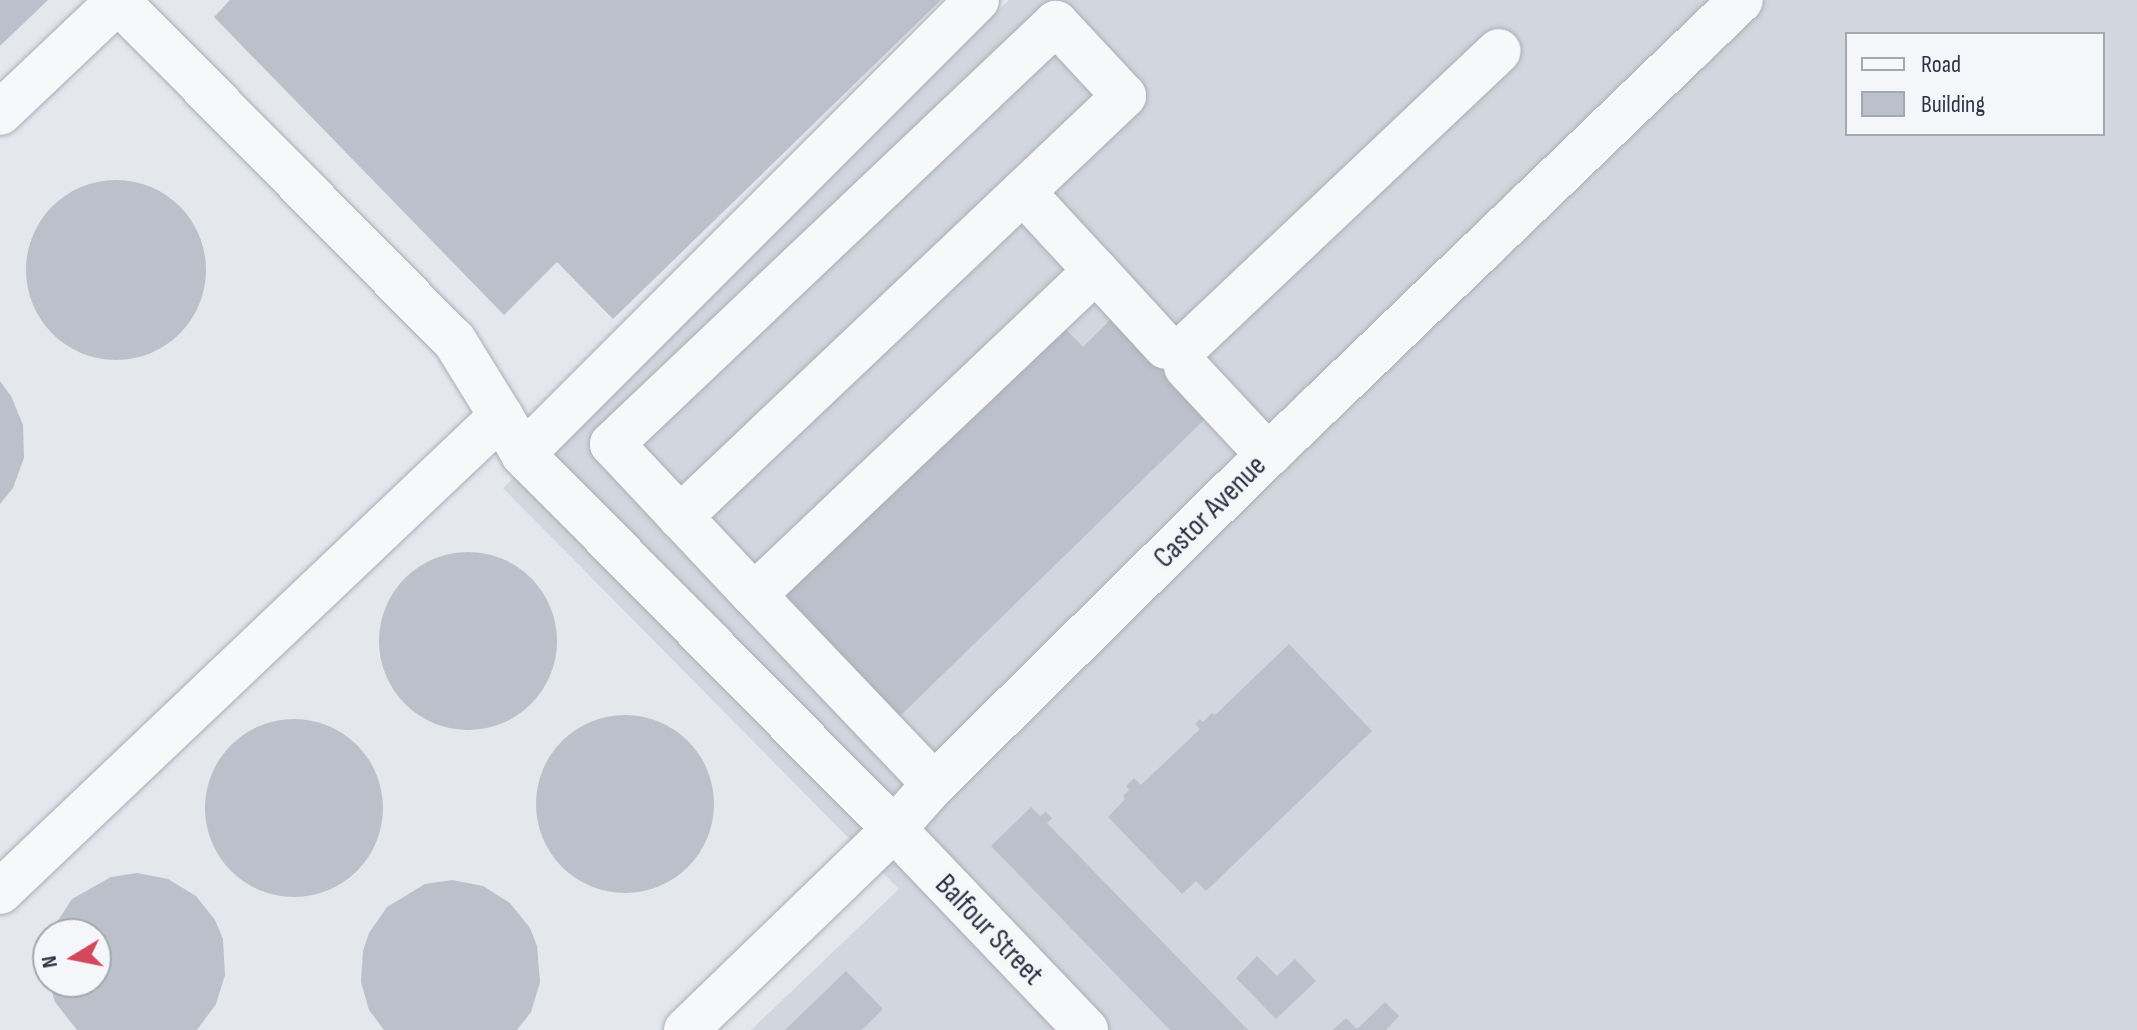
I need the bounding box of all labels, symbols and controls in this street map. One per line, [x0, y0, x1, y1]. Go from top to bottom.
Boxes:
legend [1845, 32, 2105, 136]
text: Road [1921, 50, 1961, 79]
text: Building [1921, 90, 1985, 119]
street label: Castor Avenue [1146, 448, 1274, 576]
street label: Balfour Street [927, 867, 1051, 993]
north arrow [32, 918, 112, 998]
text: N [36, 954, 64, 970]

